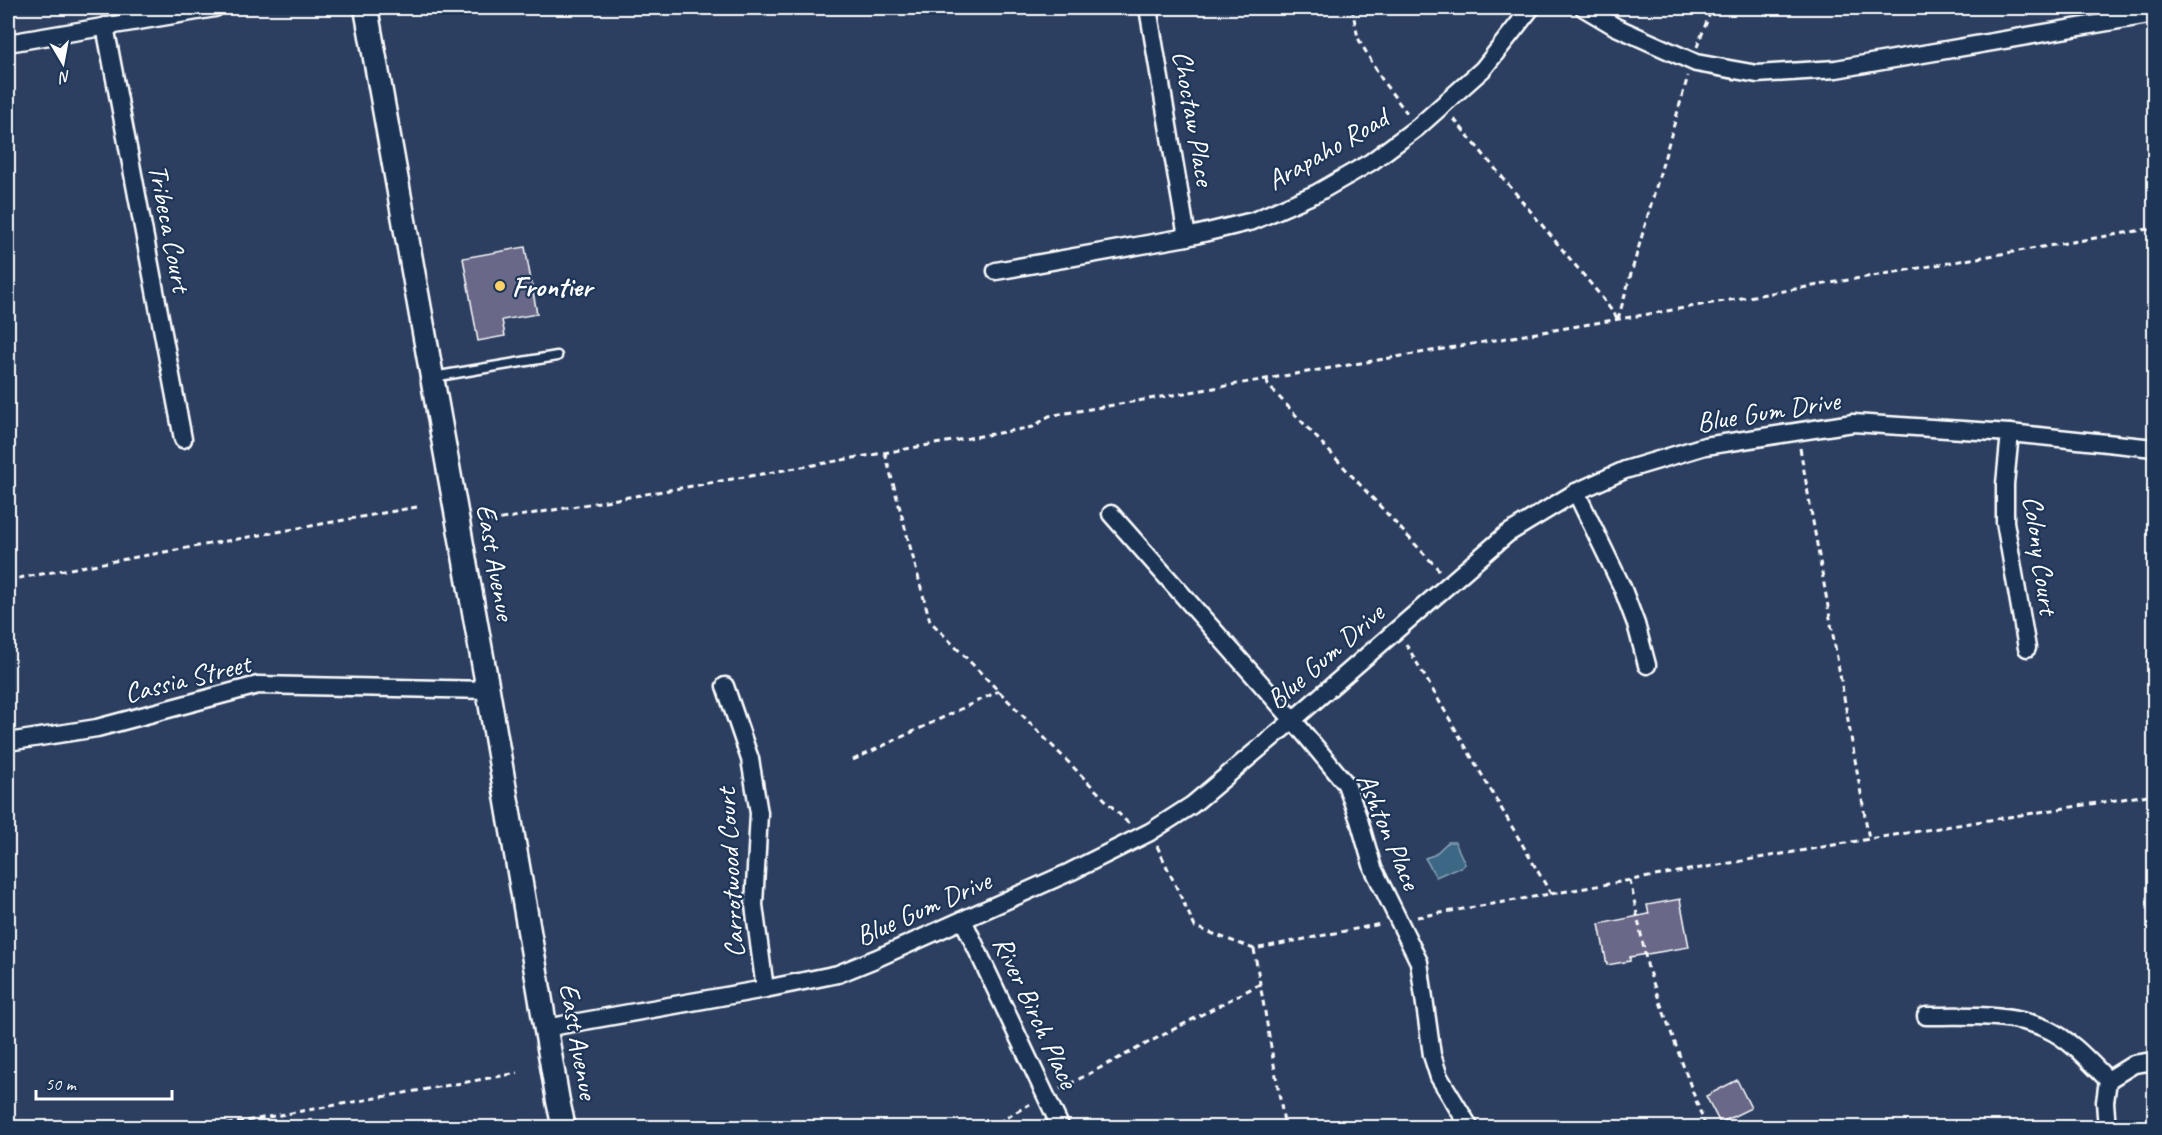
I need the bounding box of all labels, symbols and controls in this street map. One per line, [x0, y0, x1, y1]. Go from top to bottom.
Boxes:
north arrow [33, 33, 93, 93]
street label: Choctaw Place [1165, 48, 1223, 190]
text: N [56, 66, 72, 88]
street label: Arapaho Road [1260, 98, 1397, 198]
street label: Tribeca Court [141, 161, 200, 297]
place label: Frontier [512, 269, 595, 304]
marker: Frontier [493, 279, 507, 293]
street label: Blue Gum Drive [1694, 382, 1844, 440]
street label: Colony Court [2015, 493, 2067, 619]
street label: East Avenue [469, 501, 524, 625]
street label: Blue Gum Drive [1259, 594, 1392, 717]
street label: Cassia Street [120, 645, 256, 711]
street label: Ashton Place [1349, 768, 1430, 896]
street label: Carrotwood Court [708, 785, 752, 959]
street label: Blue Gum Drive [850, 862, 998, 953]
street label: River Birch Place [985, 930, 1087, 1095]
street label: East Avenue [552, 980, 607, 1104]
scale bar [36, 1063, 172, 1101]
text: 50 m [45, 1073, 78, 1095]

